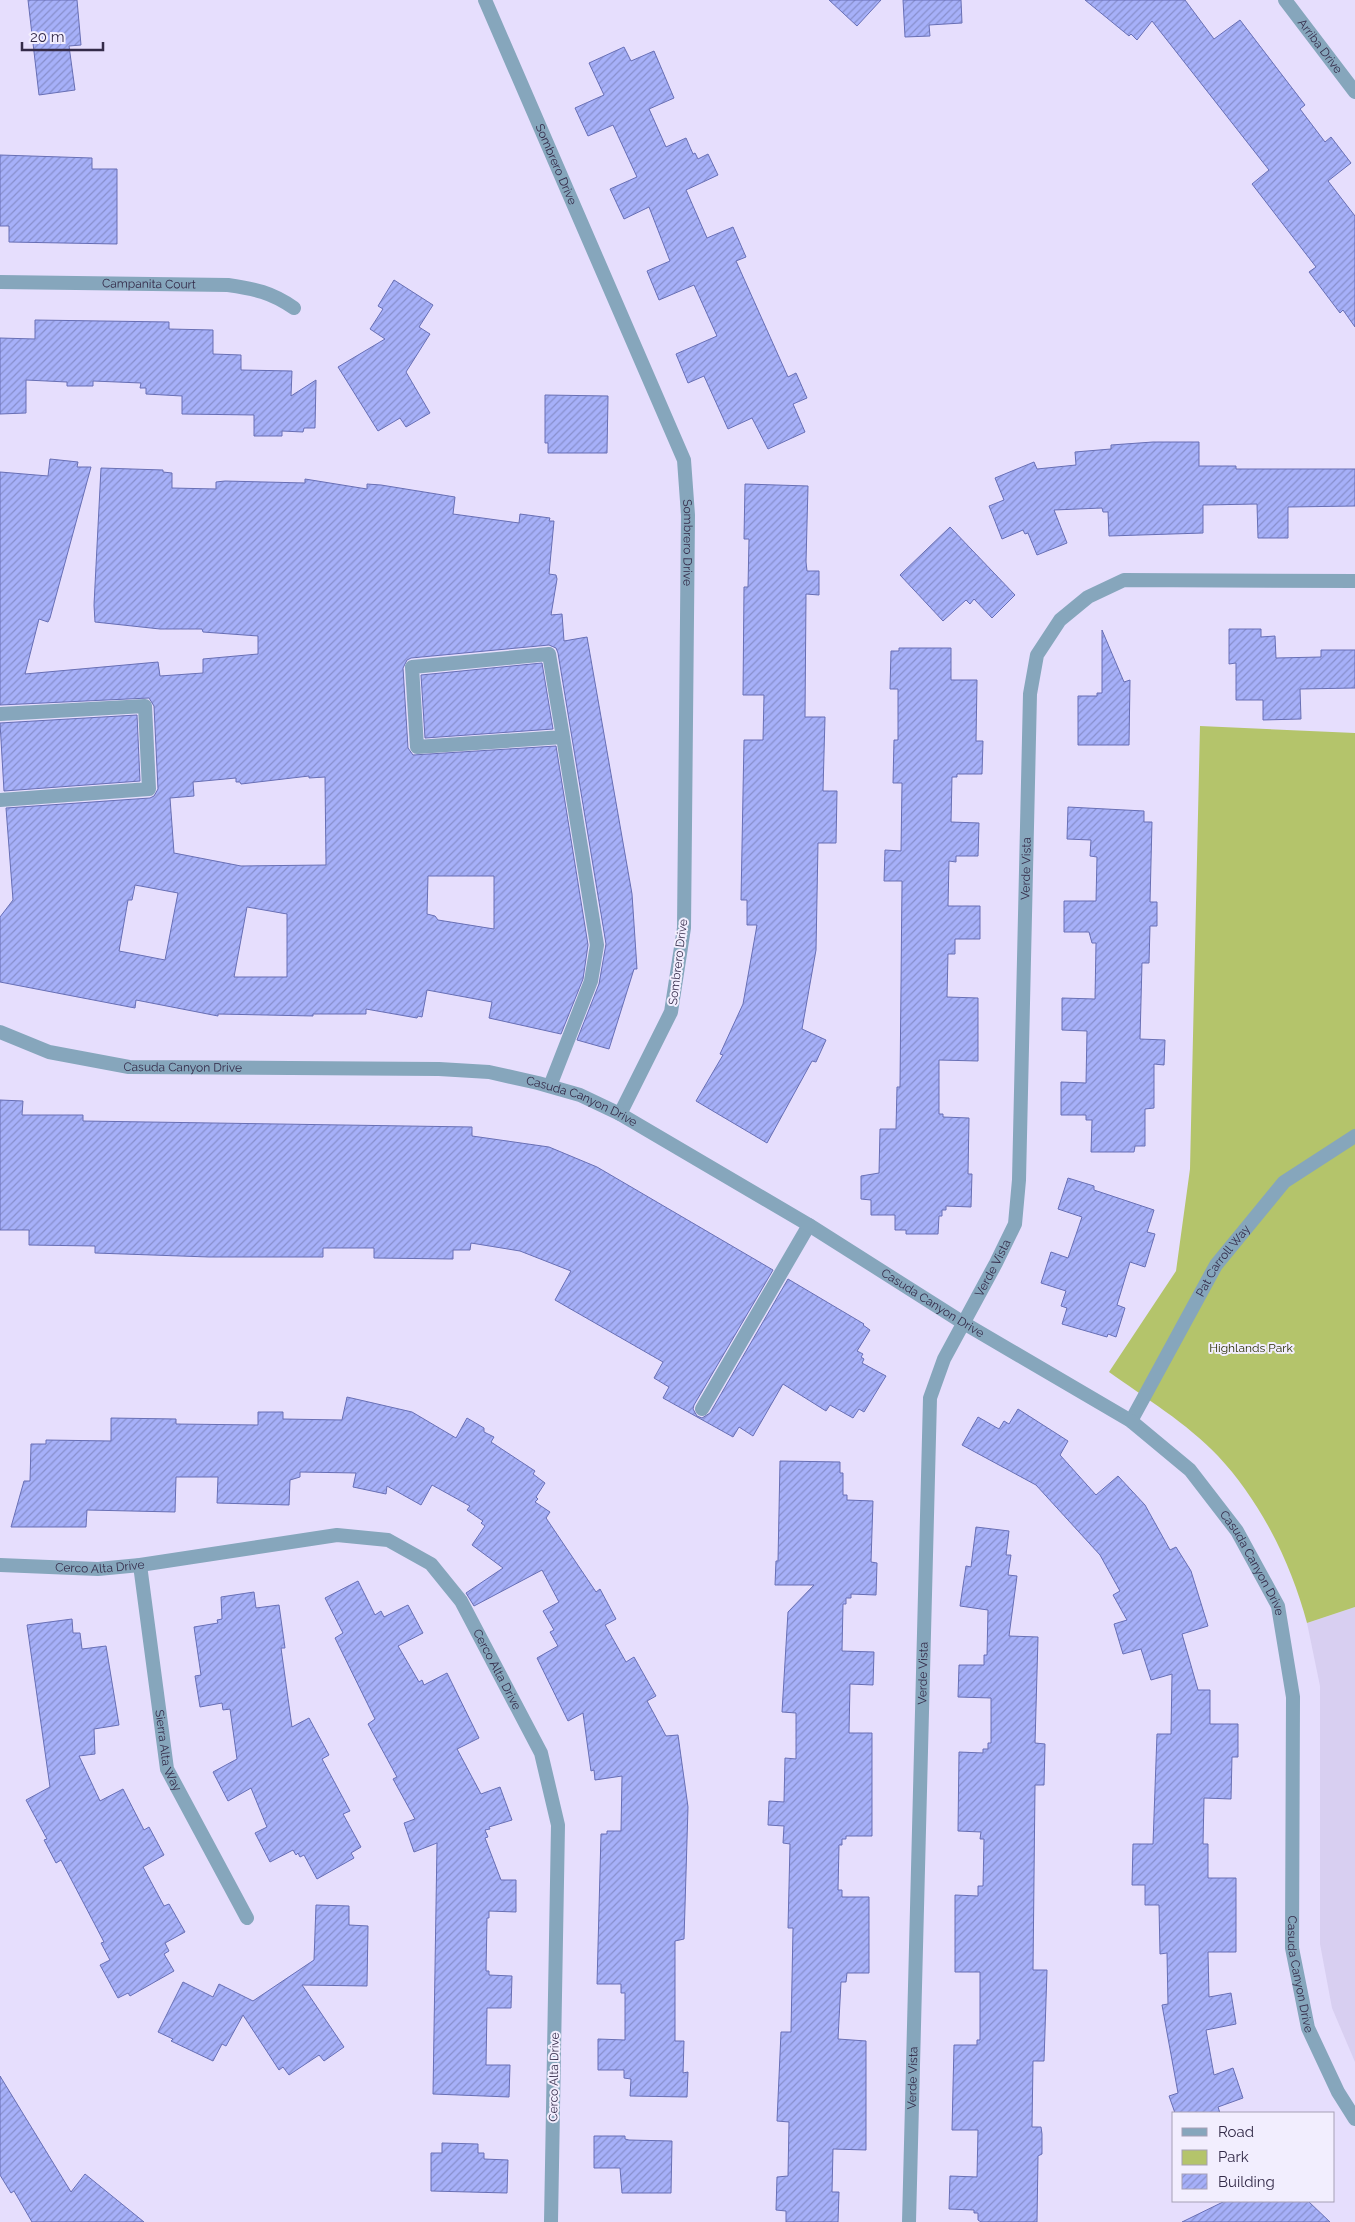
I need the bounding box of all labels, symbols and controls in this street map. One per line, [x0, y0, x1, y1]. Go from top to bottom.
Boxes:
street label: Arriba Drive [1295, 16, 1345, 76]
scale bar [22, 20, 104, 52]
text: 20 m [30, 28, 65, 46]
street label: Sombrero Drive [532, 122, 580, 207]
street label: Campanita Court [102, 276, 196, 292]
street label: Sombrero Drive [680, 499, 695, 586]
street label: Verde Vista [1018, 837, 1034, 900]
street label: Sombrero Drive [666, 918, 690, 1006]
street label: Casuda Canyon Drive [122, 1059, 242, 1075]
street label: Casuda Canyon Drive [525, 1074, 640, 1130]
street label: Pat Carroll Way [1193, 1222, 1253, 1299]
street label: Verde Vista [972, 1237, 1013, 1299]
street label: Casuda Canyon Drive [879, 1266, 987, 1340]
park label: Highlands Park [1209, 1341, 1293, 1355]
street label: Casuda Canyon Drive [1217, 1508, 1286, 1616]
street label: Cerco Alta Drive [55, 1557, 145, 1576]
street label: Cerco Alta Drive [470, 1627, 524, 1712]
street label: Verde Vista [915, 1642, 931, 1705]
street label: Sierra Alta Way [152, 1709, 185, 1794]
street label: Casuda Canyon Drive [1285, 1915, 1316, 2035]
street label: Cerco Alta Drive [546, 2032, 562, 2122]
street label: Verde Vista [905, 2046, 920, 2110]
legend [1172, 2112, 1335, 2202]
text: Road [1218, 2123, 1254, 2141]
text: Park [1218, 2148, 1249, 2166]
text: Building [1218, 2173, 1275, 2191]

